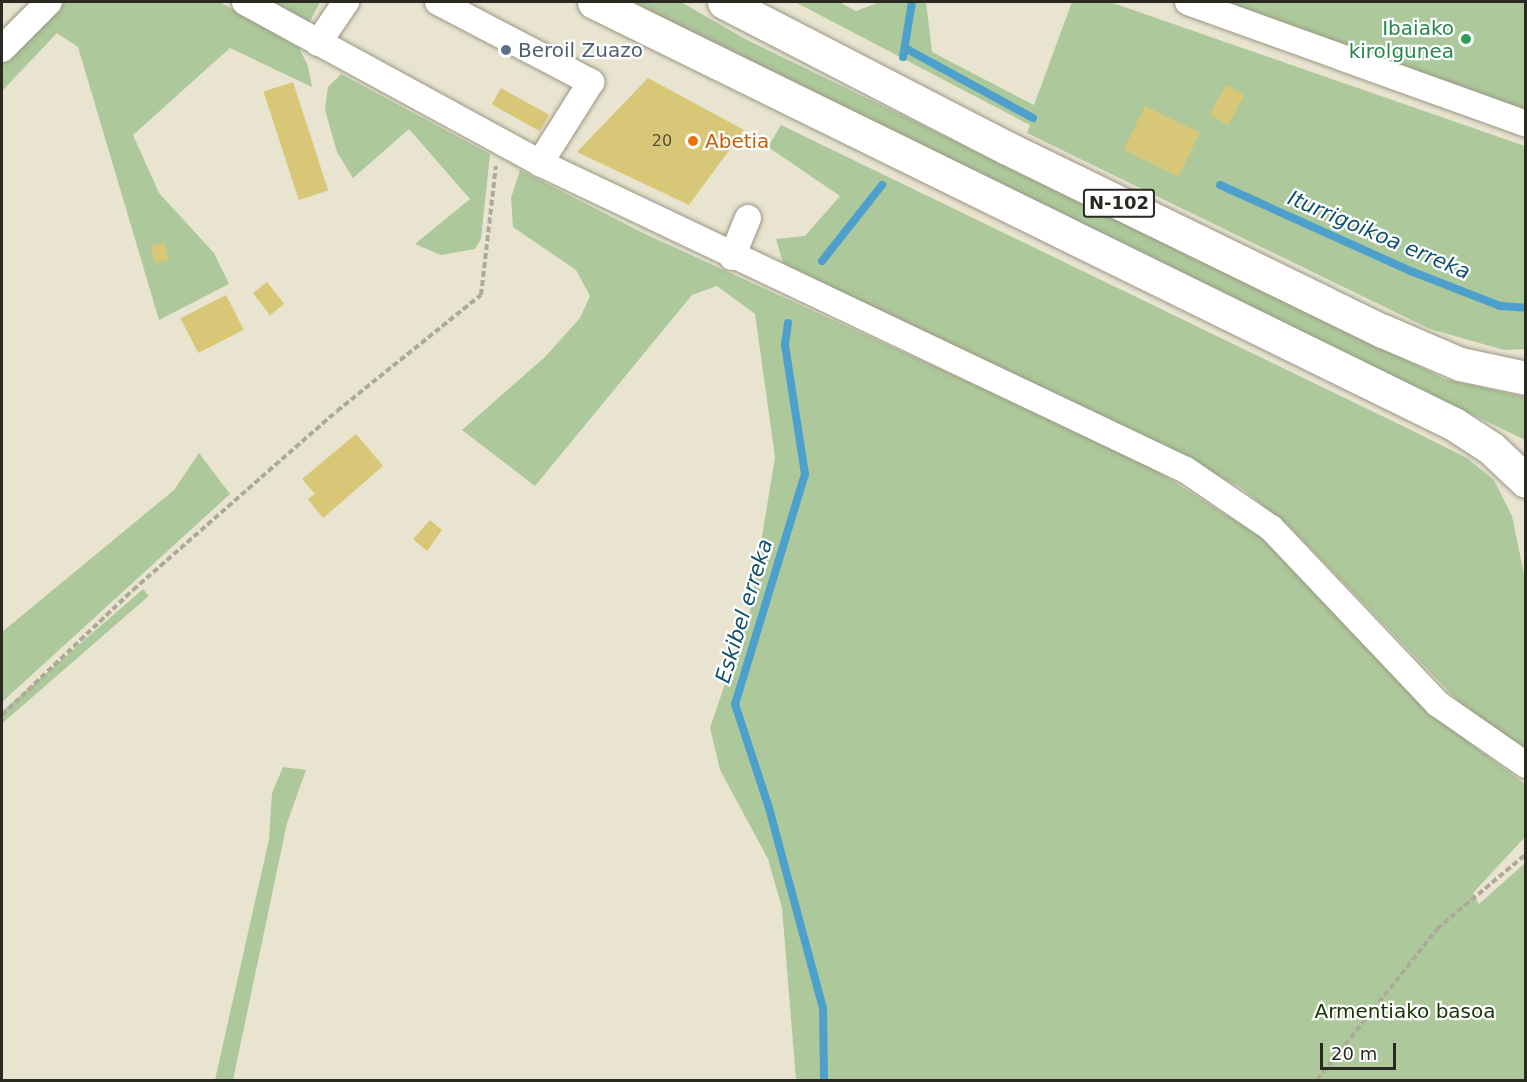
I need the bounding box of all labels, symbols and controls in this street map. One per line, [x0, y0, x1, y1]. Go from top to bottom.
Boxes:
place label: Ibaiako kirolgunea [1349, 16, 1454, 63]
marker: Ibaiako kirolgunea [1459, 32, 1473, 46]
place label: Beroil Zuazo [518, 38, 643, 62]
marker: Beroil Zuazo [499, 43, 513, 57]
place label: Abetia [705, 129, 769, 153]
house number: 20 [652, 131, 672, 151]
marker: Abetia [686, 134, 700, 148]
water label: Iturrigoikoa erreka [1284, 185, 1474, 285]
road number: N-102 [1082, 188, 1156, 218]
water label: Eskibel erreka [710, 536, 778, 686]
park label: Armentiako basoa [1315, 999, 1495, 1023]
scale bar [1323, 1031, 1400, 1069]
text: 20 m [1331, 1043, 1377, 1064]

